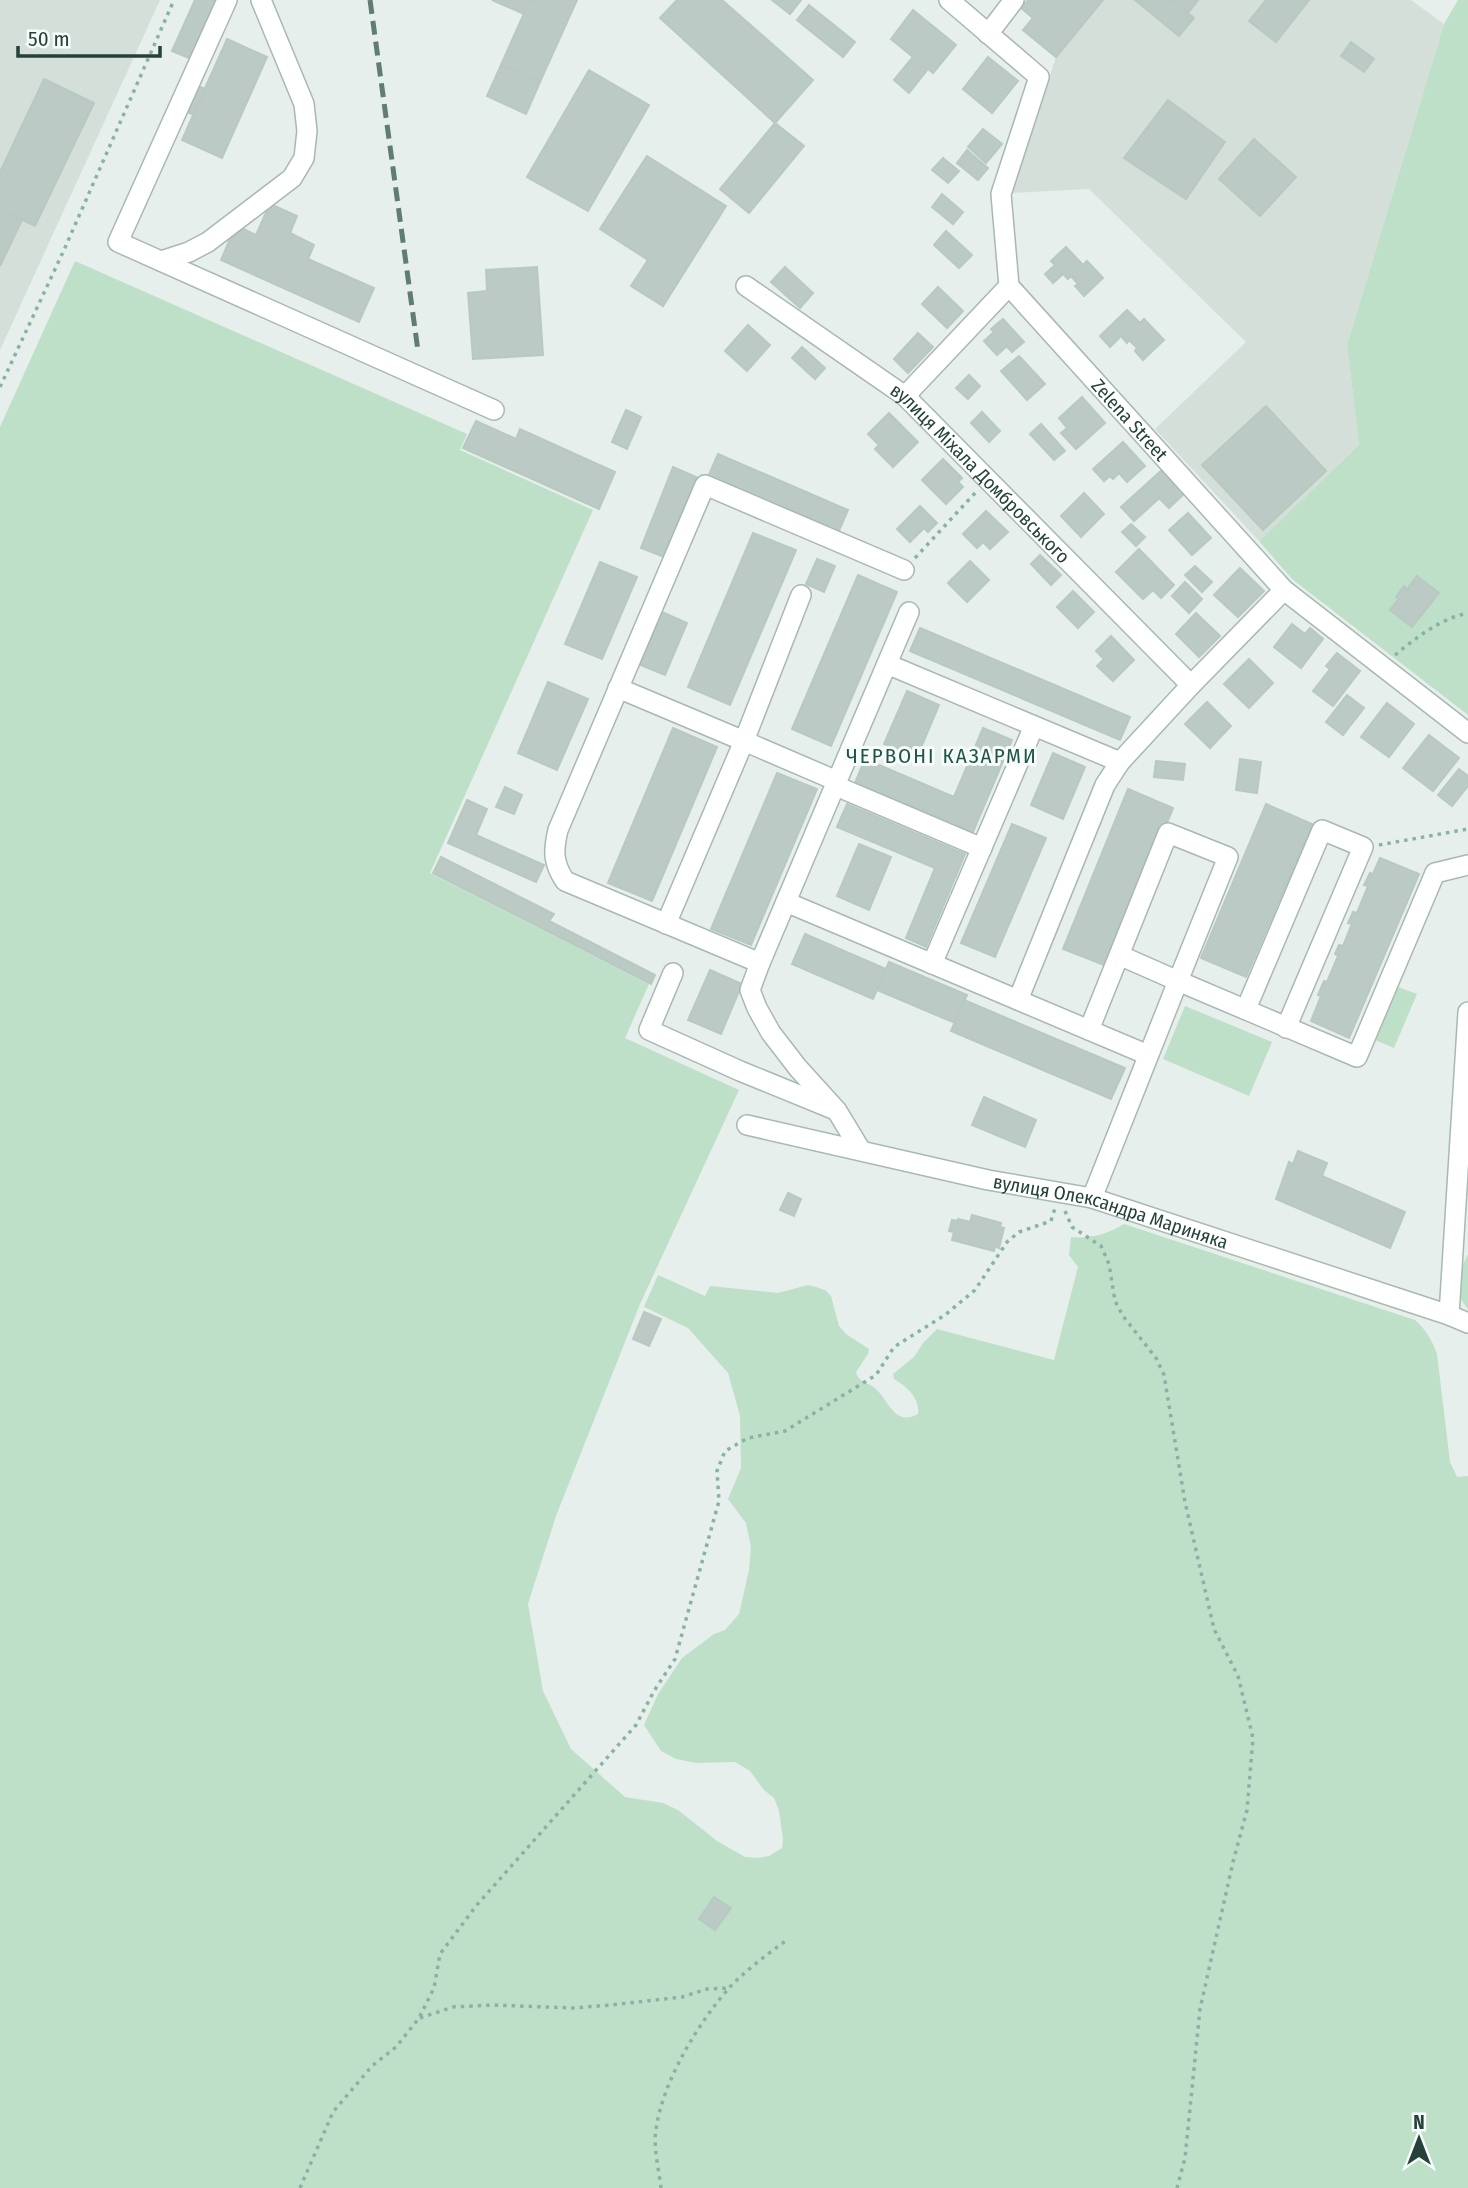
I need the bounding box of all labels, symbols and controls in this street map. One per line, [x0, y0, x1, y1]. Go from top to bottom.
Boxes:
scale bar [18, 14, 159, 58]
text: 50 m [28, 26, 70, 52]
street label: Zelena Street [1086, 374, 1173, 466]
street label: вулиця Міхала Домбровського [886, 379, 1075, 568]
district label: ЧЕРВОНІ КАЗАРМИ [846, 743, 1038, 769]
street label: вулиця Олександра Мариняка [991, 1170, 1231, 1254]
north arrow [1384, 2104, 1454, 2174]
text: N [1413, 2111, 1425, 2134]

